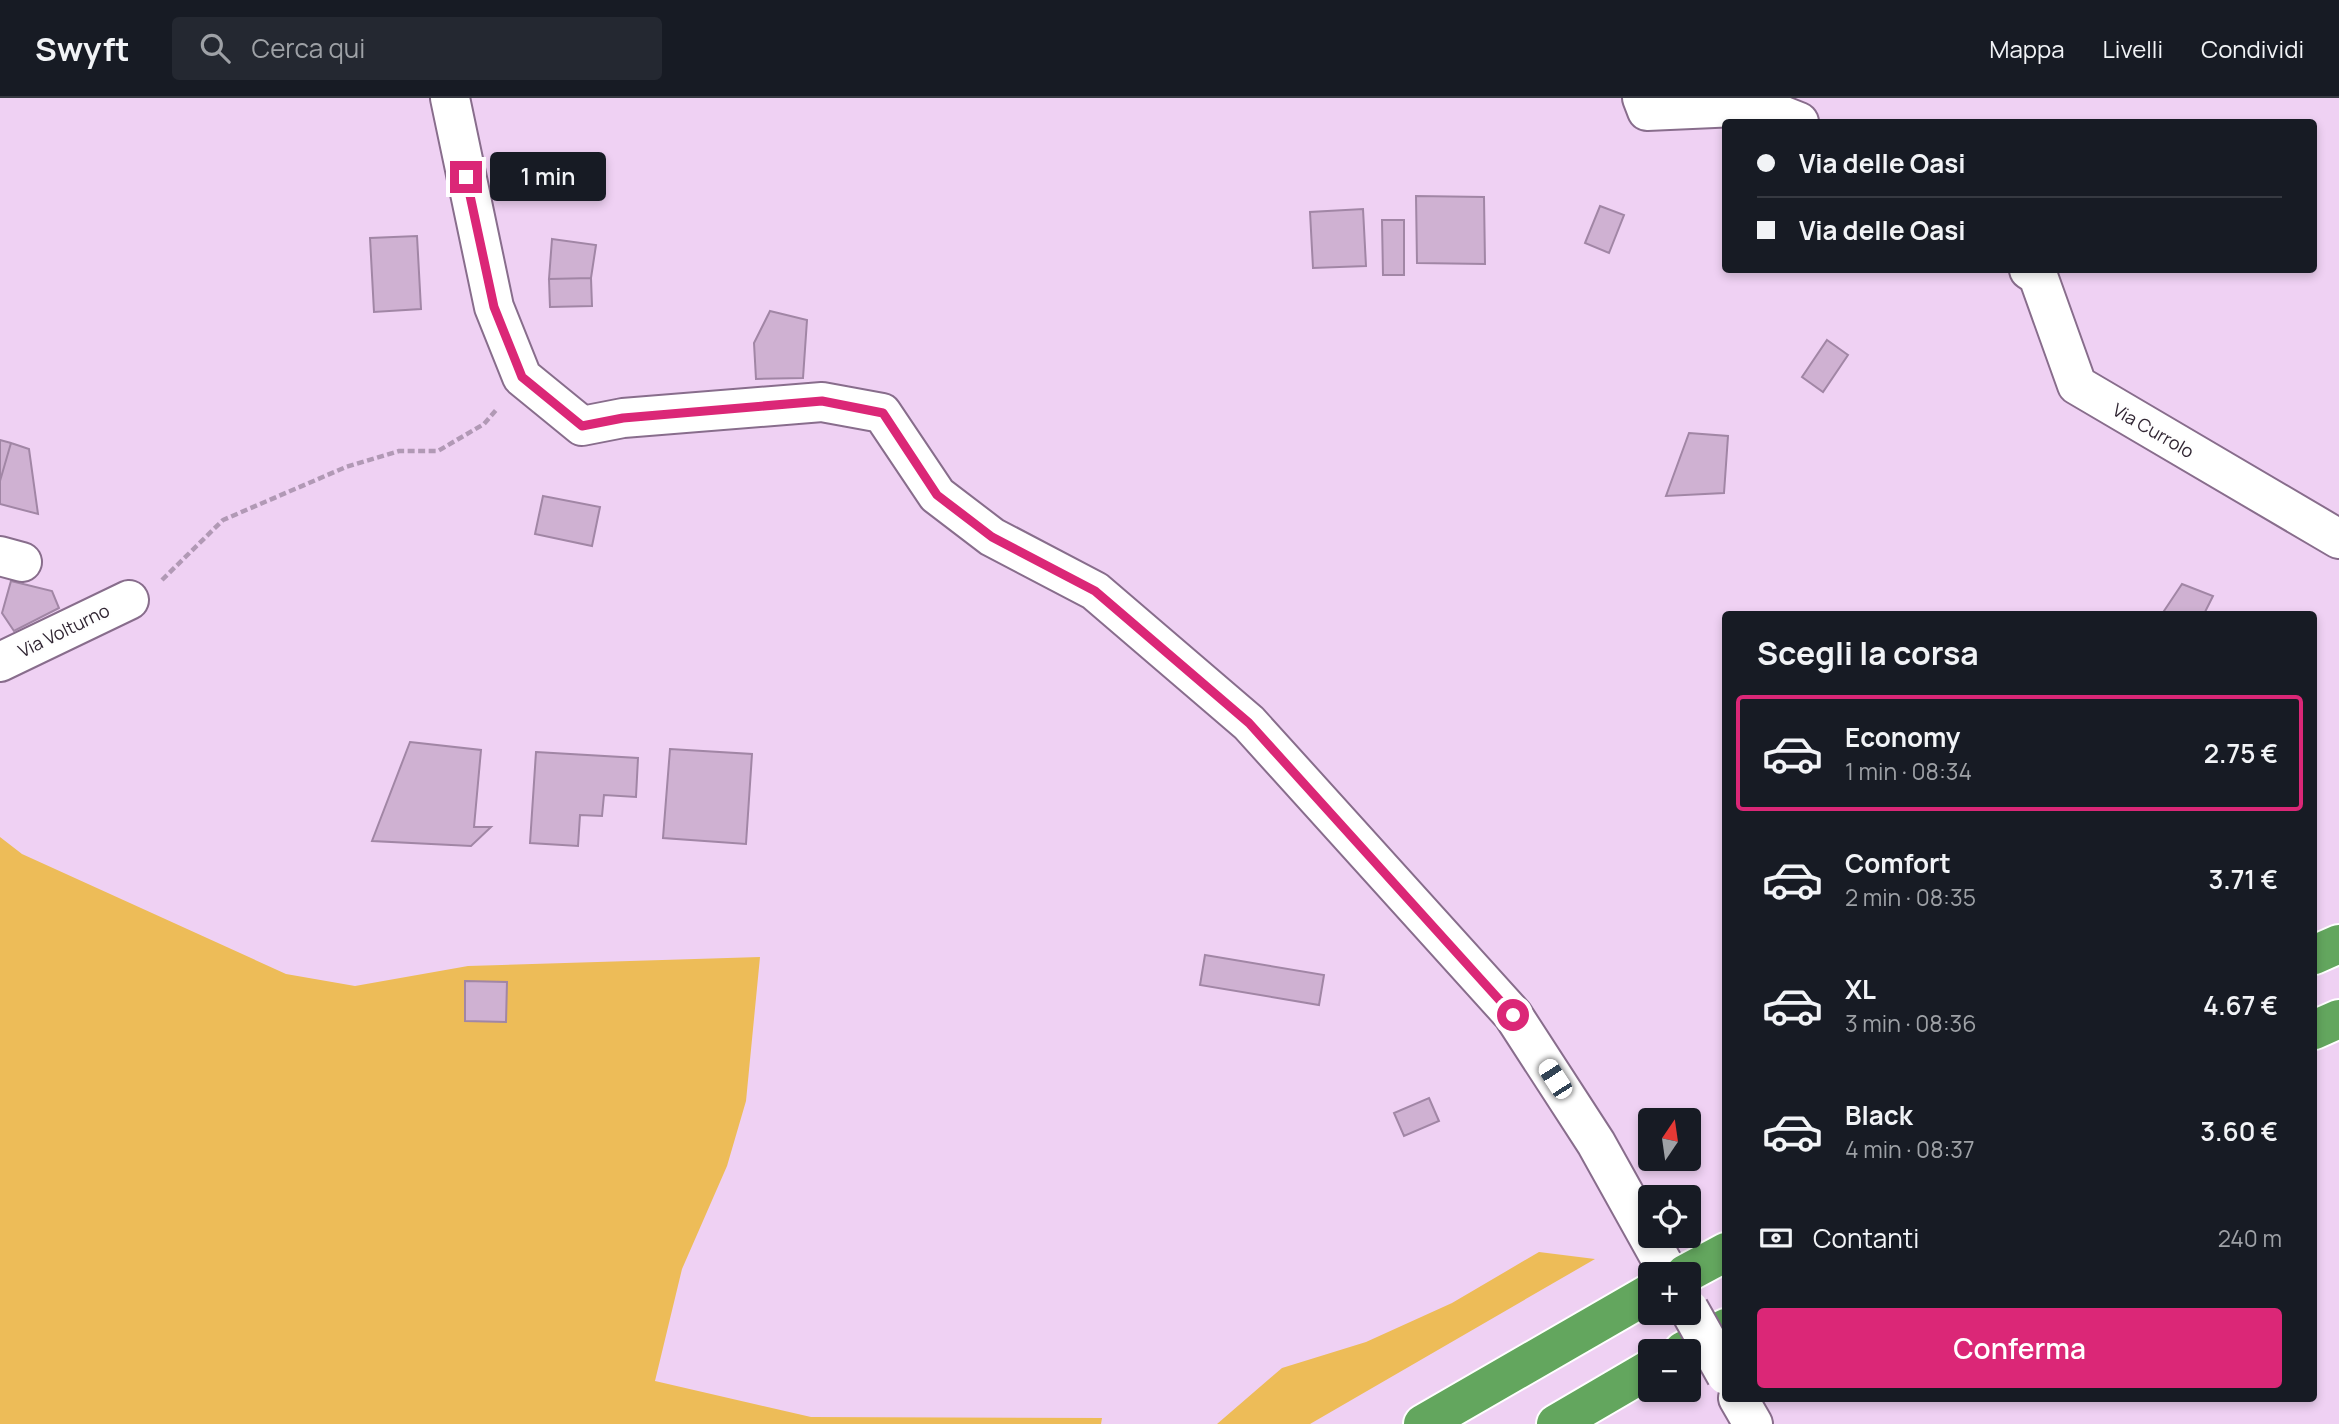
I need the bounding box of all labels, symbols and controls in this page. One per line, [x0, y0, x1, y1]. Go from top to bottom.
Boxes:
search box [172, 17, 662, 80]
text: Swyft [35, 26, 130, 71]
icon: search [196, 29, 234, 67]
text: Cerca qui [252, 30, 365, 66]
text: Mappa [1989, 32, 2065, 65]
text: Livelli [2103, 32, 2163, 65]
text: Condividi [2201, 32, 2304, 65]
text: Via delle Oasi [1799, 145, 1966, 181]
callout: 1 min [490, 153, 606, 202]
text: 1 min [521, 160, 575, 192]
route end [450, 161, 482, 193]
text: Via delle Oasi [1799, 212, 1966, 248]
street label: Via Currolo [2108, 397, 2199, 463]
street label: Via Volturno [14, 598, 113, 663]
text: Scegli la corsa [1757, 631, 1979, 675]
text: Economy [1845, 719, 1960, 755]
icon: car [1761, 722, 1824, 785]
text: 2.75 € [2204, 735, 2278, 771]
text: 1 min · 08:34 [1845, 755, 1972, 787]
text: Comfort [1845, 845, 1951, 881]
icon: car [1761, 848, 1824, 911]
text: 3.71 € [2208, 861, 2278, 897]
text: 2 min · 08:35 [1845, 881, 1976, 913]
text: XL [1845, 971, 1876, 1007]
icon: car [1761, 974, 1824, 1037]
text: 4.67 € [2203, 987, 2278, 1023]
route start [1497, 999, 1529, 1031]
text: 3 min · 08:36 [1845, 1007, 1977, 1039]
car [1535, 1056, 1576, 1102]
text: Black [1845, 1097, 1913, 1133]
icon: car [1761, 1100, 1824, 1163]
north arrow [1638, 1108, 1701, 1171]
map controls [1638, 1108, 1701, 1402]
text: 3.60 € [2200, 1113, 2278, 1149]
text: 4 min · 08:37 [1845, 1133, 1975, 1165]
button: locate [1638, 1185, 1701, 1248]
icon: cash [1757, 1219, 1795, 1257]
text: Contanti [1813, 1220, 1919, 1256]
text: 240 m [2218, 1222, 2282, 1254]
button: + [1638, 1262, 1701, 1325]
button: Conferma [1757, 1308, 2282, 1388]
button: − [1638, 1339, 1701, 1402]

